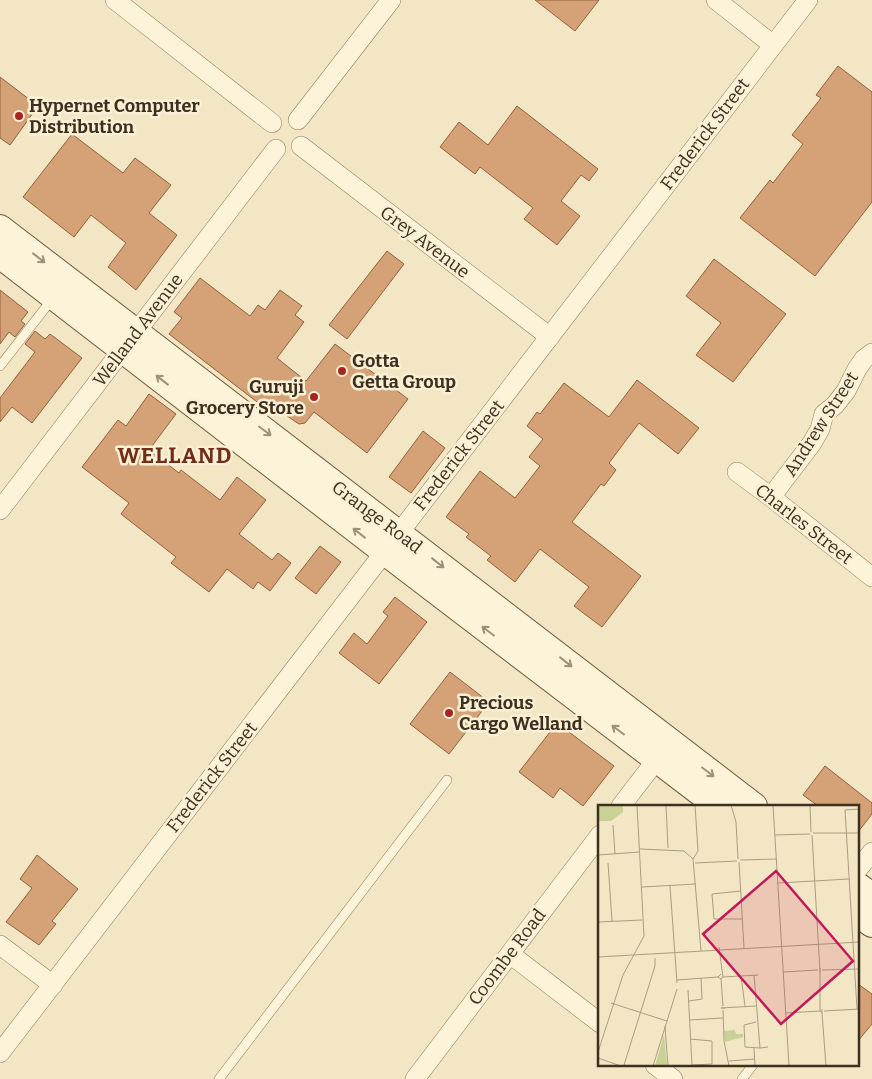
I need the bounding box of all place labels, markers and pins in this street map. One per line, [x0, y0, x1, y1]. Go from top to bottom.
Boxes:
place label: Hypernet Computer Distribution [29, 95, 200, 138]
marker: Hypernet Computer Distribution [13, 110, 25, 122]
place label: Gotta Getta Group [352, 350, 456, 393]
marker: Gotta Getta Group [336, 365, 348, 377]
place label: Guruji Grocery Store [186, 376, 304, 419]
marker: Guruji Grocery Store [308, 391, 320, 403]
place label: Precious Cargo Welland [459, 692, 583, 735]
marker: Precious Cargo Welland [443, 707, 455, 719]

